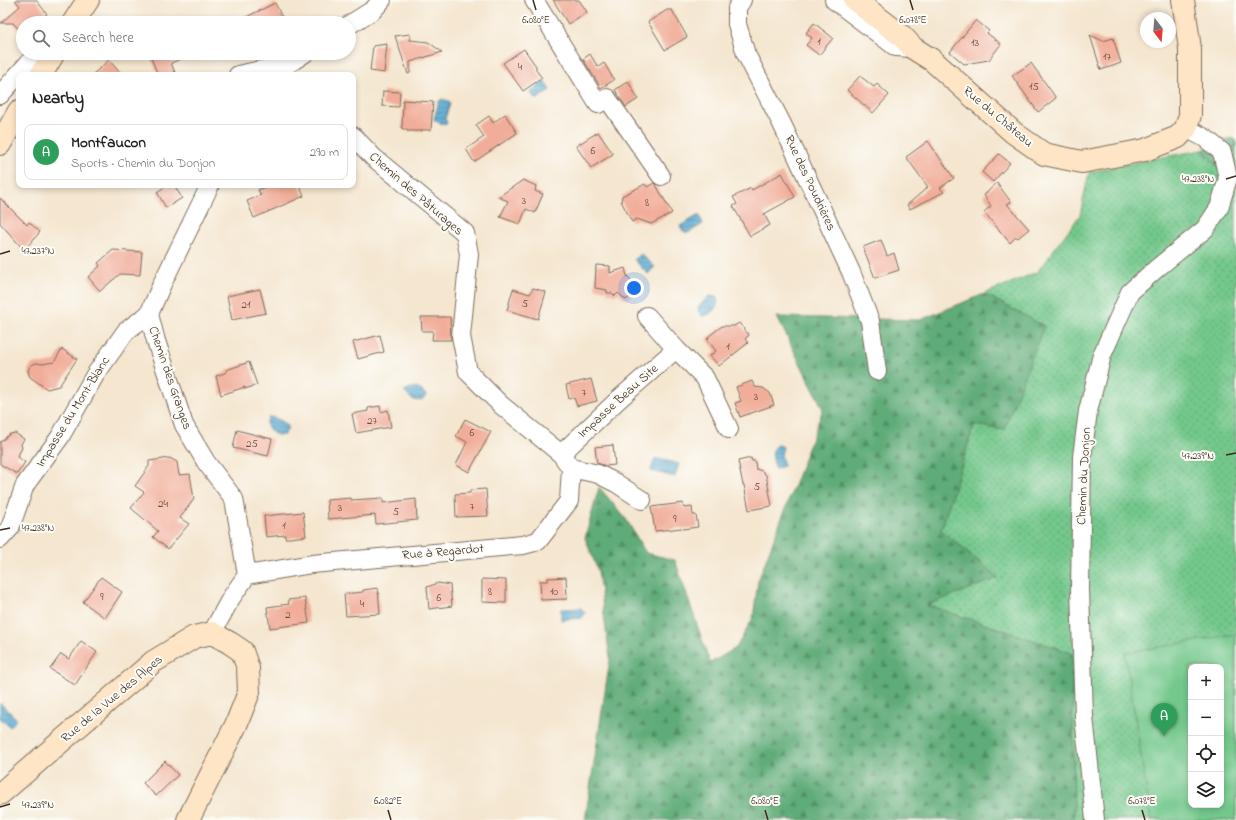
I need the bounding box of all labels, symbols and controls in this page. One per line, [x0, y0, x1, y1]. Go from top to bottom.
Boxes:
north arrow [1140, 12, 1176, 48]
text: 6.080°E [522, 13, 550, 28]
text: 6.078°E [899, 13, 927, 28]
search box [16, 16, 356, 60]
icon: search [30, 27, 52, 49]
text: Search here [62, 27, 134, 49]
house number: 1 [817, 34, 821, 50]
house number: 13 [971, 35, 979, 51]
house number: 17 [1103, 49, 1111, 65]
house number: 4 [518, 59, 523, 75]
house number: 15 [1029, 79, 1039, 95]
street label: Rue du Château [959, 82, 1037, 152]
text: Nearby [32, 86, 84, 111]
text: Montfaucon [71, 132, 146, 154]
street label: Rue des Poudrières [780, 132, 841, 234]
text: A [42, 143, 50, 162]
text: 290 m [310, 143, 339, 162]
house number: 6 [591, 143, 596, 159]
street label: Chemin des Pâturages [364, 148, 467, 241]
text: Sports · Chemin du Donjon [71, 154, 215, 173]
text: 47.238°N [1182, 172, 1215, 187]
house number: 3 [522, 193, 527, 209]
house number: 8 [645, 195, 649, 211]
text: 47.237°N [22, 244, 55, 259]
your location [624, 278, 644, 298]
house number: 5 [522, 296, 528, 312]
house number: 21 [242, 297, 251, 313]
street label: Chemin des Granges [142, 324, 197, 433]
house number: 1 [726, 339, 730, 355]
street label: Impasse du Mont-Blanc [31, 353, 115, 471]
street label: Impasse Beau Site [573, 359, 663, 442]
house number: 7 [582, 385, 587, 401]
house number: 3 [754, 389, 759, 405]
house number: 27 [367, 413, 377, 429]
house number: 6 [470, 425, 475, 441]
street label: Chemin du Donjon [1072, 427, 1096, 525]
house number: 25 [246, 436, 258, 452]
text: 47.239°N [1182, 449, 1214, 464]
house number: 5 [754, 479, 760, 495]
house number: 24 [158, 496, 168, 512]
house number: 7 [470, 499, 475, 515]
house number: 3 [338, 500, 343, 516]
house number: 5 [393, 504, 399, 520]
house number: 9 [673, 511, 677, 527]
house number: 1 [282, 518, 286, 534]
text: 47.238°N [22, 521, 55, 536]
street label: Rue à Regardot [401, 539, 485, 566]
house number: 8 [488, 584, 492, 600]
house number: 10 [550, 584, 558, 600]
house number: 9 [100, 589, 104, 605]
house number: 6 [437, 590, 442, 606]
house number: 4 [360, 596, 365, 612]
house number: 2 [285, 607, 291, 623]
street label: Rue de la Vue des Alpes [57, 650, 167, 747]
map controls [1188, 664, 1224, 808]
button: + [1188, 664, 1224, 700]
button: − [1188, 700, 1224, 736]
pin: A [1151, 703, 1177, 736]
button: locate [1188, 736, 1224, 772]
button: layers [1188, 772, 1224, 808]
text: 6.082°E [374, 794, 402, 809]
text: 6.080°E [751, 794, 779, 809]
text: 6.078°E [1128, 794, 1156, 809]
text: 47.239°N [22, 798, 54, 813]

